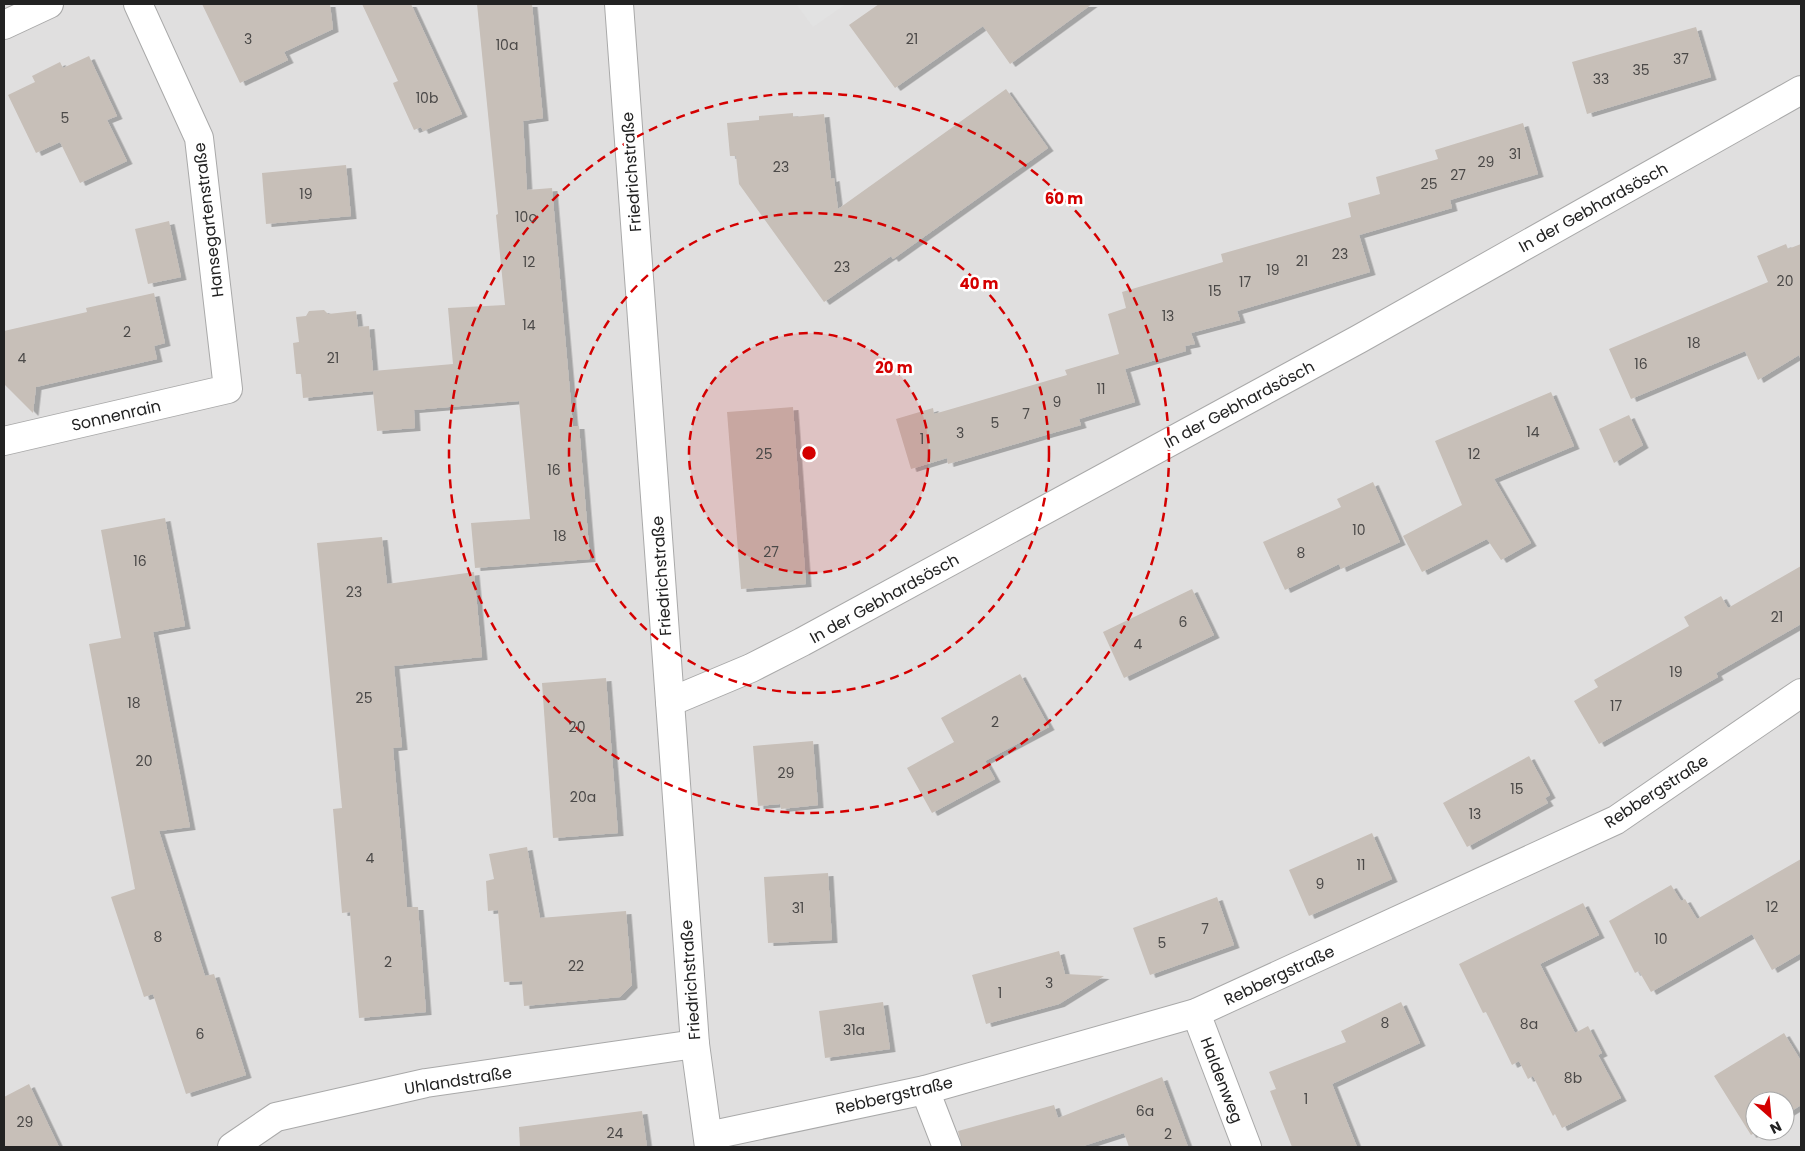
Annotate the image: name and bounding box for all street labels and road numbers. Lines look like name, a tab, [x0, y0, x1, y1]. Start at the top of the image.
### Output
street label: Friedrichstraße	[616, 111, 647, 233]
street label: Hansegartenstraße	[188, 141, 229, 299]
street label: In der Gebhardsösch	[1514, 157, 1672, 258]
street label: In der Gebhardsösch	[1160, 355, 1319, 454]
street label: Sonnenrain	[69, 394, 163, 437]
street label: Friedrichstraße	[646, 515, 677, 637]
street label: In der Gebhardsösch	[805, 548, 963, 649]
street label: Rebbergstraße	[1600, 749, 1713, 834]
street label: Friedrichstraße	[675, 919, 706, 1041]
street label: Rebbergstraße	[1220, 940, 1338, 1011]
street label: Haldenweg	[1195, 1034, 1249, 1127]
street label: Uhlandstraße	[403, 1061, 514, 1100]
street label: Rebbergstraße	[833, 1071, 955, 1120]

